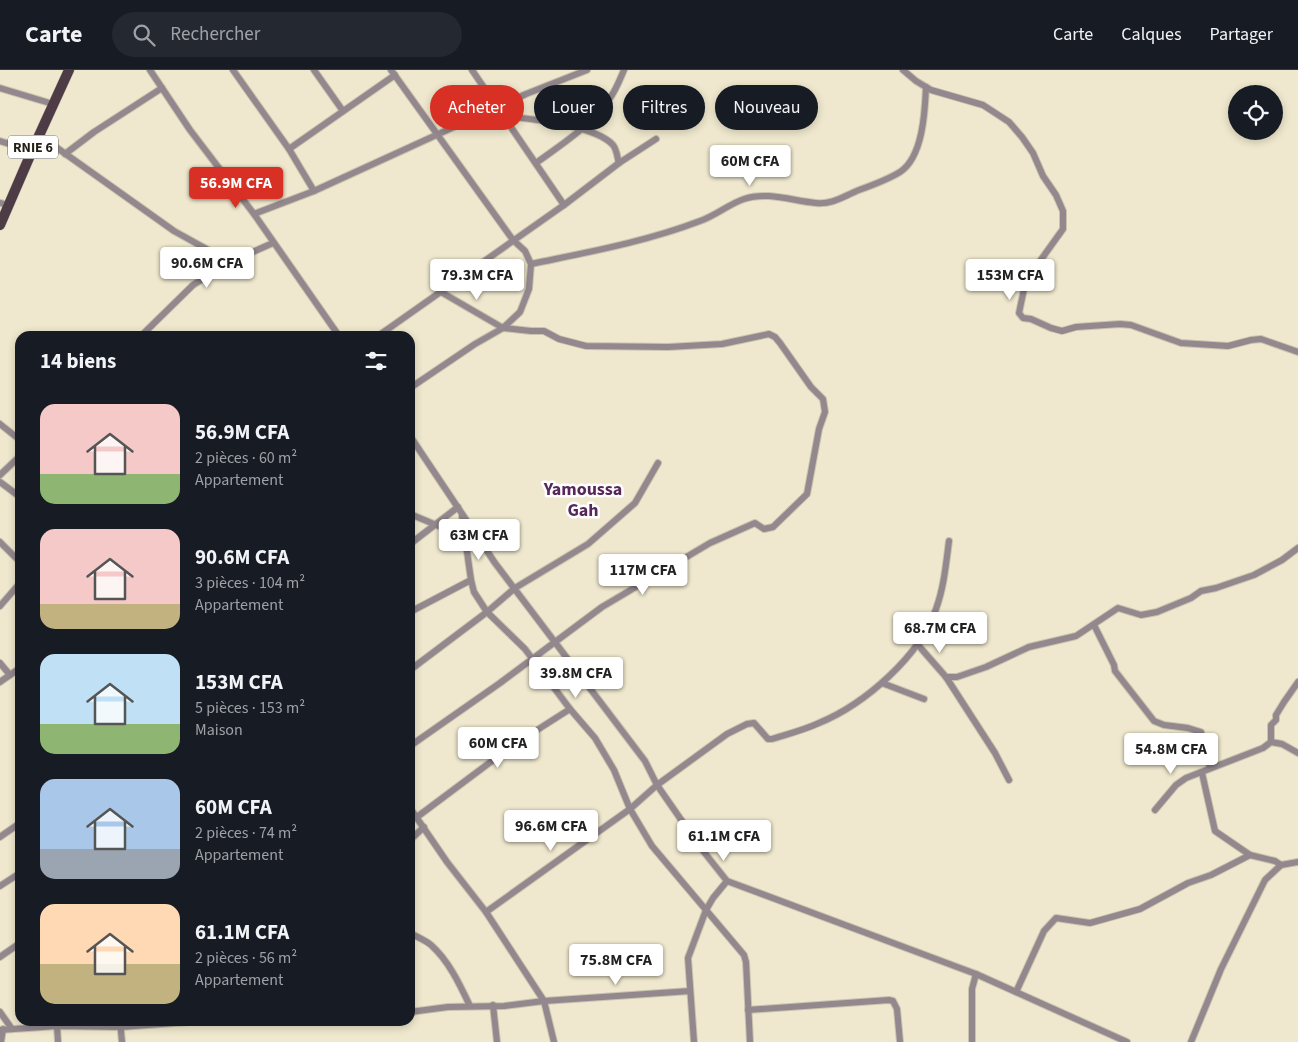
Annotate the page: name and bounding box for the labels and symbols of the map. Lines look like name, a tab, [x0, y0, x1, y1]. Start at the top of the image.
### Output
road number: RNIE 6	[8, 136, 58, 158]
pin: 60M CFA	[704, 144, 796, 187]
pin: 56.9M CFA	[179, 166, 293, 209]
pin: 90.6M CFA	[150, 246, 264, 289]
pin: 79.3M CFA	[420, 258, 534, 301]
pin: 153M CFA	[958, 258, 1062, 301]
district label: Yamoussa Gah	[543, 477, 622, 523]
pin: 63M CFA	[433, 518, 525, 561]
pin: 117M CFA	[591, 554, 695, 596]
pin: 68.7M CFA	[883, 612, 997, 654]
pin: 39.8M CFA	[519, 656, 633, 699]
pin: 60M CFA	[452, 726, 544, 769]
pin: 54.8M CFA	[1114, 732, 1228, 775]
pin: 96.6M CFA	[494, 810, 608, 852]
pin: 61.1M CFA	[667, 820, 781, 862]
pin: 75.8M CFA	[559, 944, 673, 986]

